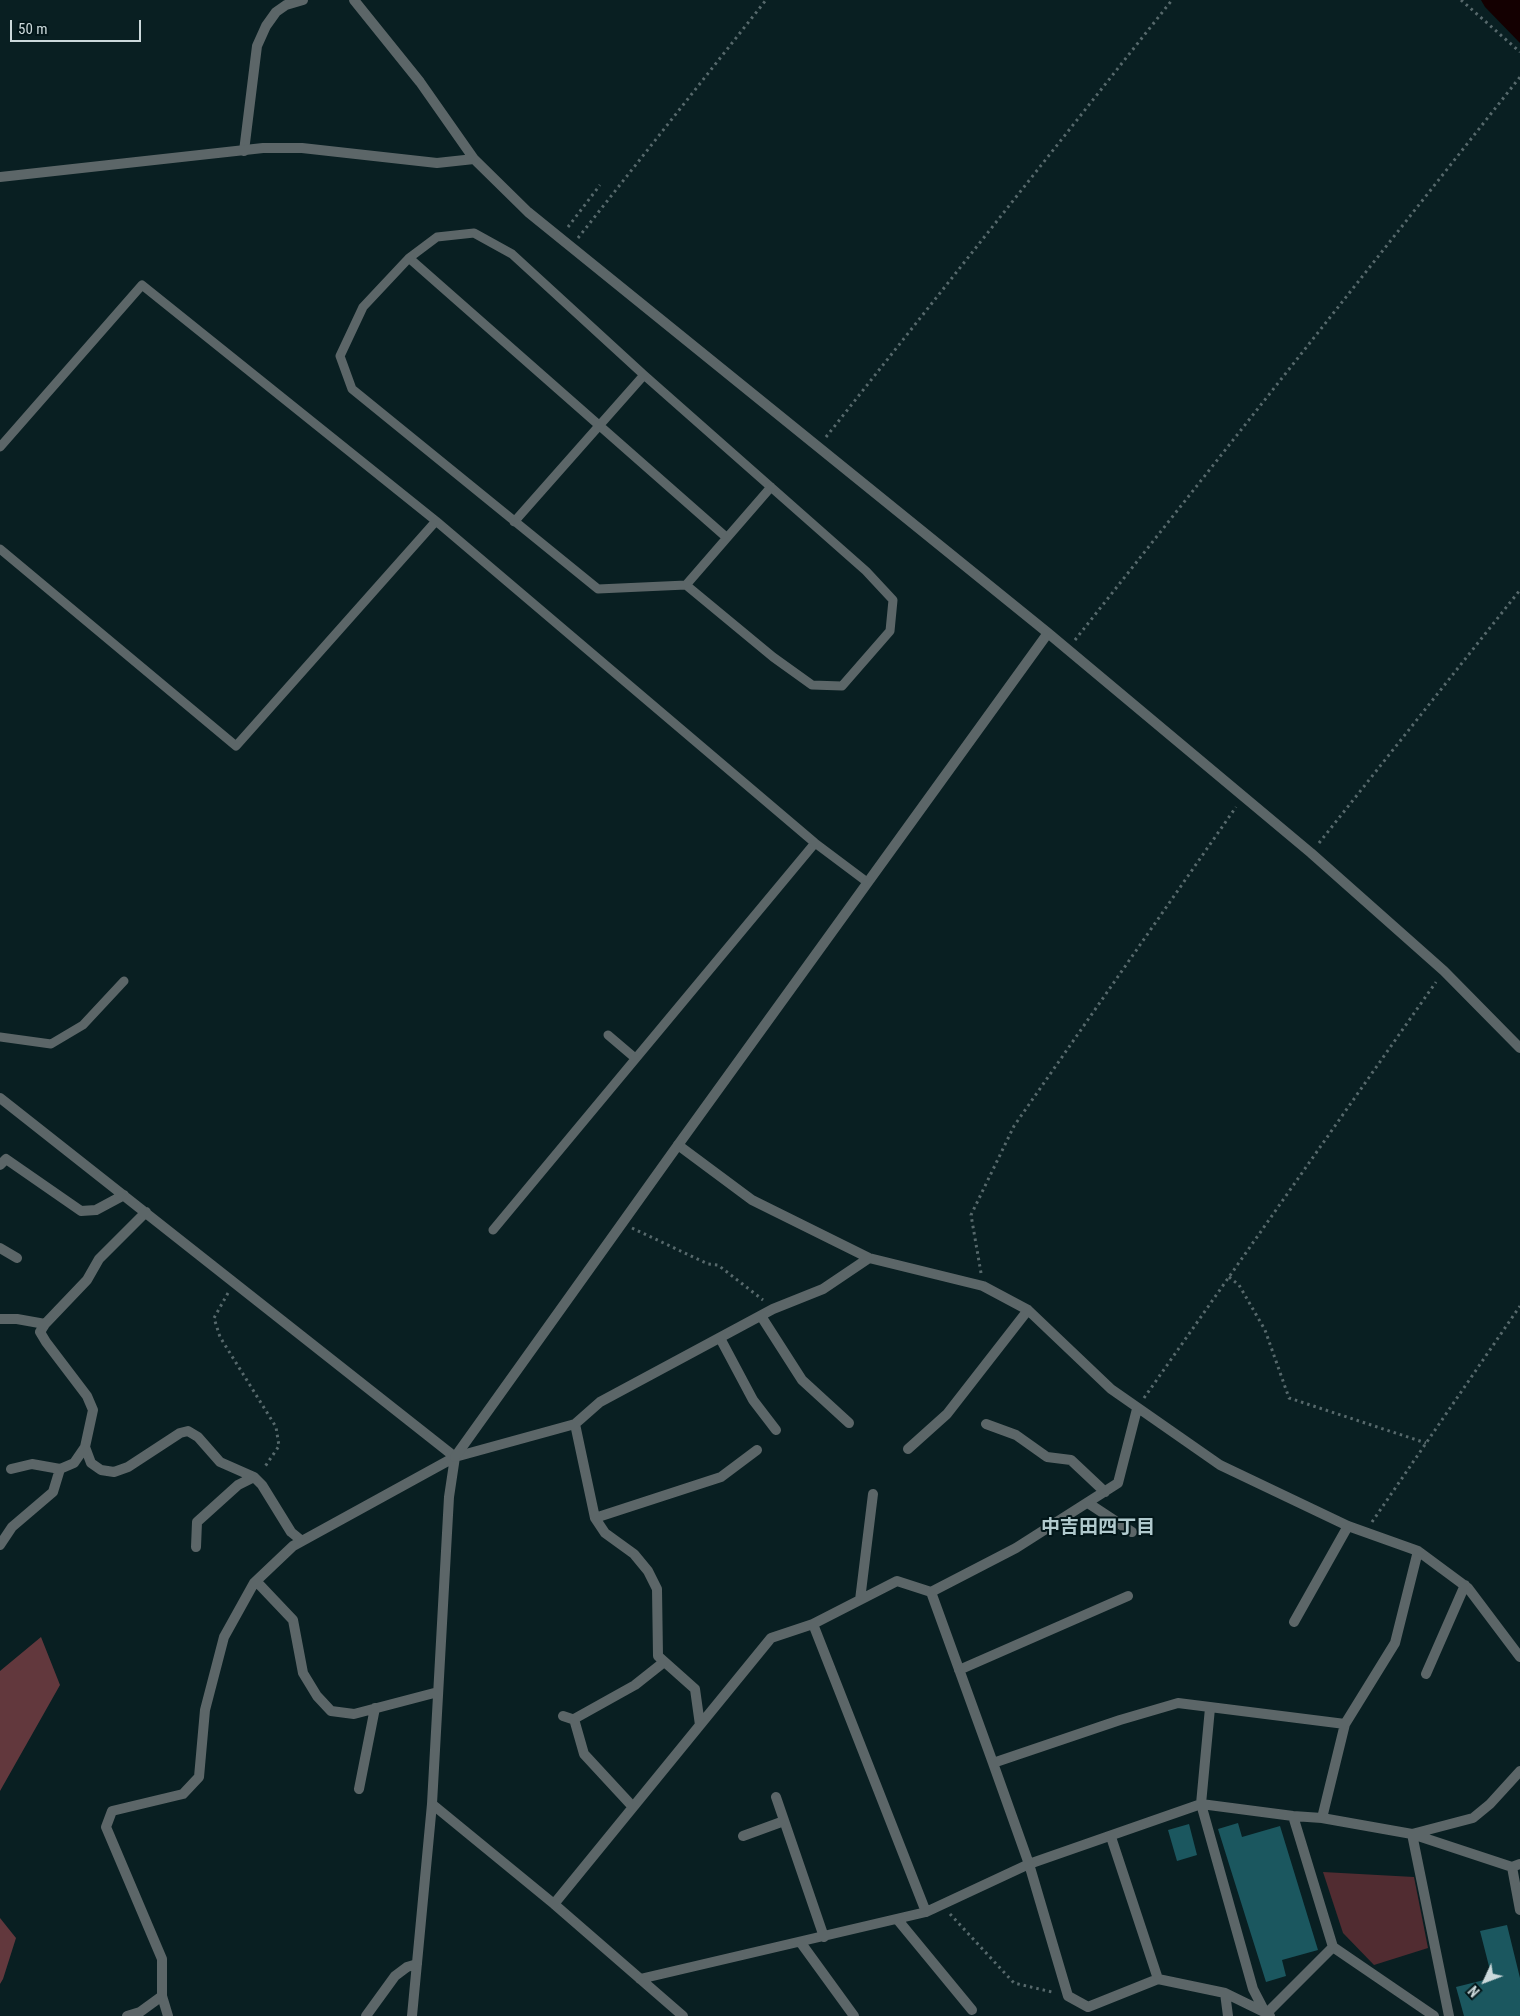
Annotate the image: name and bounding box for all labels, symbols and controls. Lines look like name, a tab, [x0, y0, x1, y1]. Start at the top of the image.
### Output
scale bar	[12, 10, 144, 42]
text: 50 m	[18, 20, 48, 38]
district label: 中吉田四丁目	[1041, 1517, 1155, 1539]
north arrow	[1460, 1956, 1510, 2006]
text: N	[1465, 1983, 1483, 2000]

